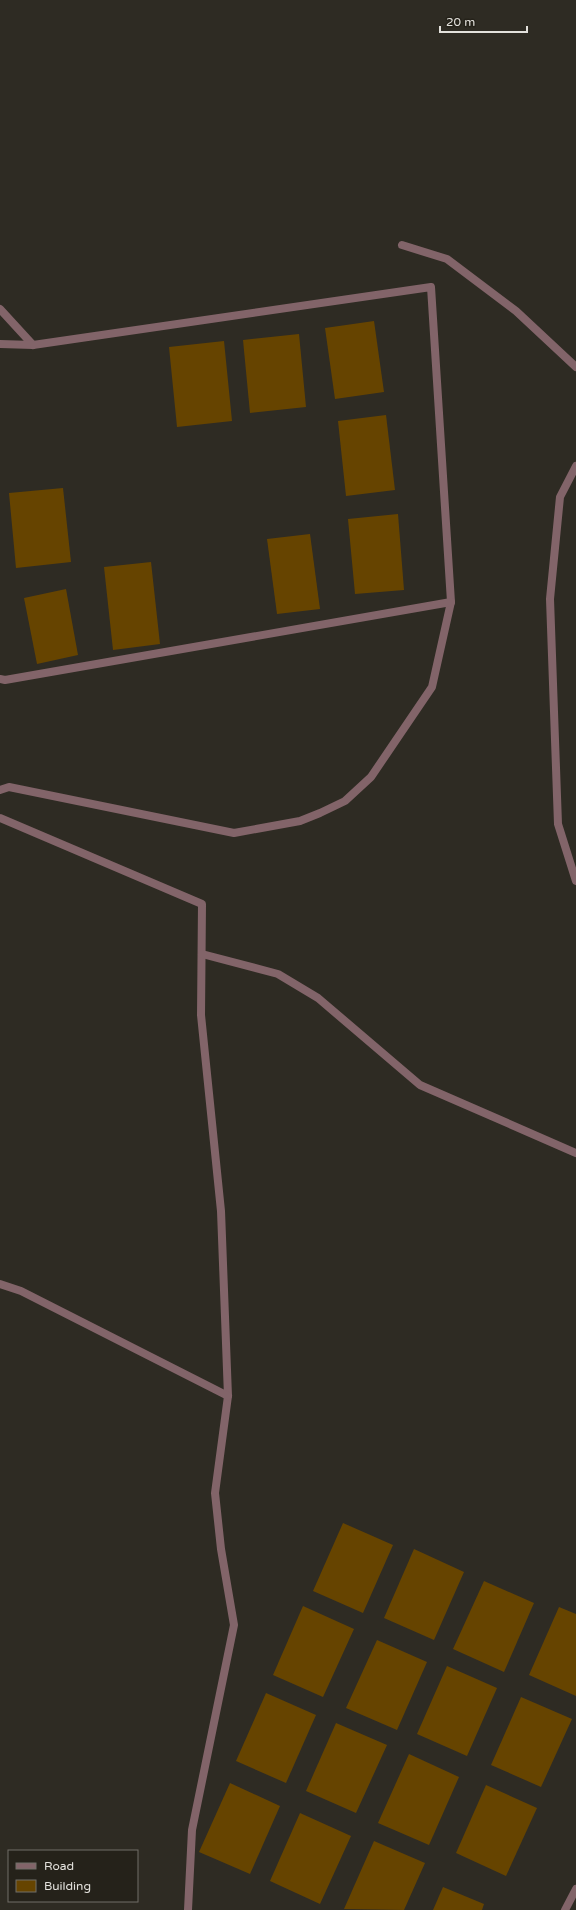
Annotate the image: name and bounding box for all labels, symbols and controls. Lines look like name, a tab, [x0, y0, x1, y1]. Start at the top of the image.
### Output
scale bar	[440, 8, 527, 34]
text: 20 m	[446, 15, 475, 29]
legend	[8, 1850, 138, 1902]
text: Road	[44, 1859, 74, 1873]
text: Building	[44, 1879, 91, 1893]

